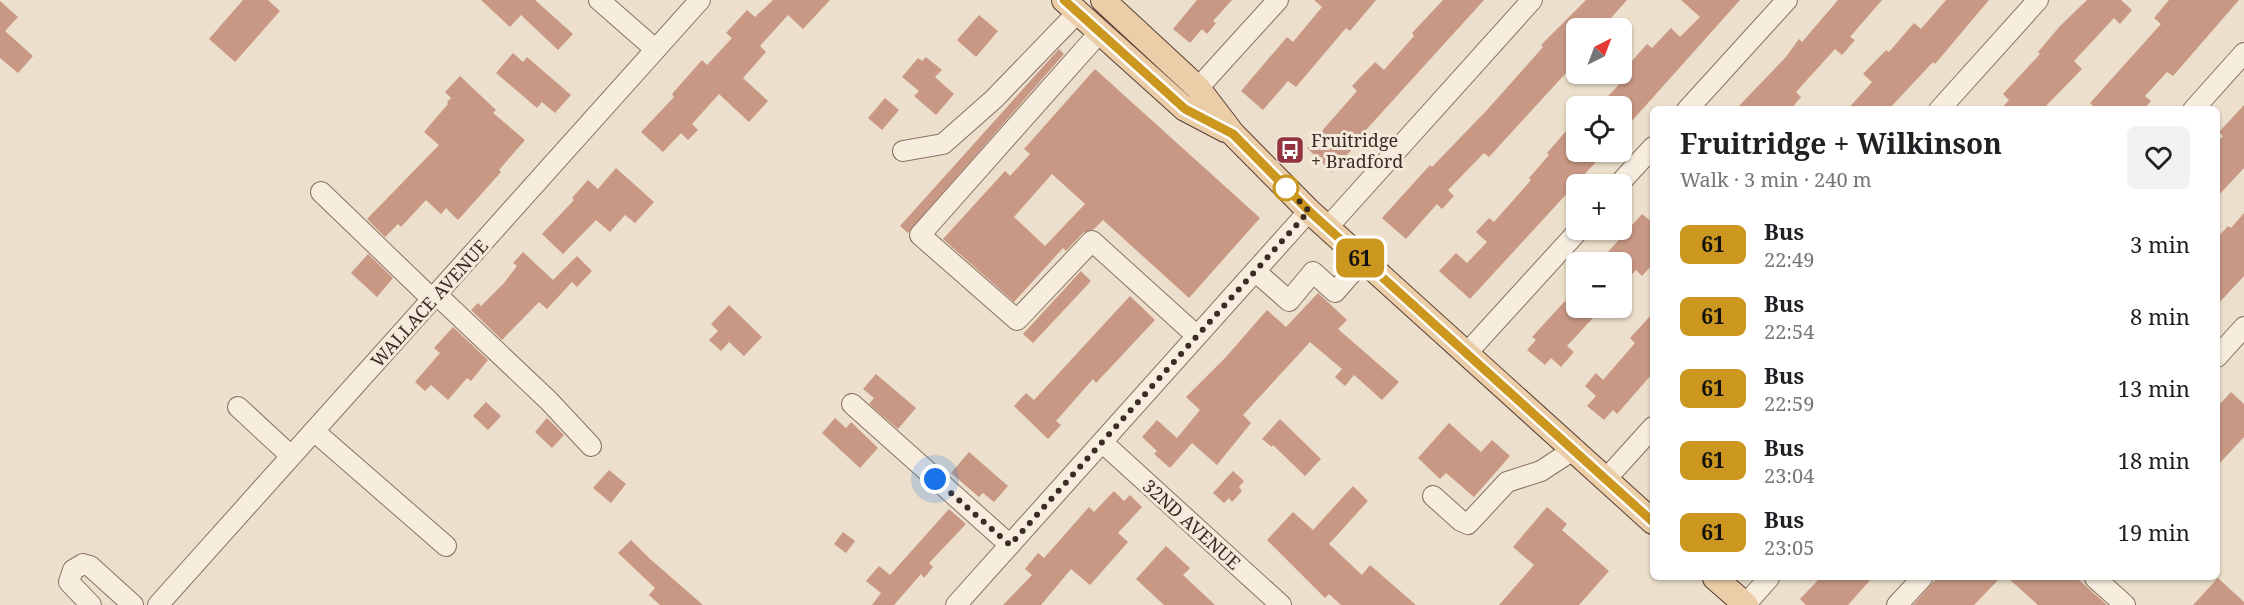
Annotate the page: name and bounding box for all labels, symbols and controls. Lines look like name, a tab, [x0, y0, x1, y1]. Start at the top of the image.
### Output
north arrow	[1566, 18, 1632, 84]
map controls	[1566, 18, 1632, 318]
button: locate	[1566, 96, 1632, 162]
text: Fruitridge + Wilkinson	[1680, 124, 2002, 162]
button: heart	[2127, 126, 2190, 189]
place label: Fruitridge + Bradford	[1311, 128, 1403, 173]
bus stop icon: Fruitridge + Bradford	[1274, 134, 1306, 166]
text: Walk · 3 min · 240 m	[1680, 166, 1872, 193]
button: +	[1566, 174, 1632, 240]
unlabelled marker	[1273, 175, 1299, 201]
text: Bus	[1764, 216, 1804, 246]
text: 3 min	[2130, 229, 2190, 259]
text: 61	[1701, 230, 1725, 258]
street label: WALLACE AVENUE	[365, 234, 493, 372]
line badge: 61	[1333, 238, 1387, 278]
text: 61	[1348, 244, 1372, 272]
text: 22:49	[1764, 246, 1814, 273]
button: −	[1566, 252, 1632, 318]
text: Bus	[1764, 288, 1804, 318]
text: 8 min	[2130, 301, 2190, 331]
text: 61	[1701, 302, 1725, 330]
text: 22:54	[1764, 318, 1814, 345]
text: Bus	[1764, 360, 1804, 390]
text: 13 min	[2118, 373, 2190, 403]
text: 61	[1701, 374, 1725, 402]
text: 22:59	[1764, 390, 1814, 417]
text: Bus	[1764, 432, 1804, 462]
text: 18 min	[2118, 445, 2190, 475]
text: 61	[1701, 446, 1725, 474]
text: 23:04	[1764, 462, 1814, 489]
your location	[920, 464, 950, 494]
street label: 32ND AVENUE	[1138, 474, 1246, 574]
text: Bus	[1764, 504, 1804, 534]
text: 19 min	[2118, 517, 2190, 547]
text: 61	[1701, 518, 1725, 546]
text: 23:05	[1764, 534, 1814, 561]

